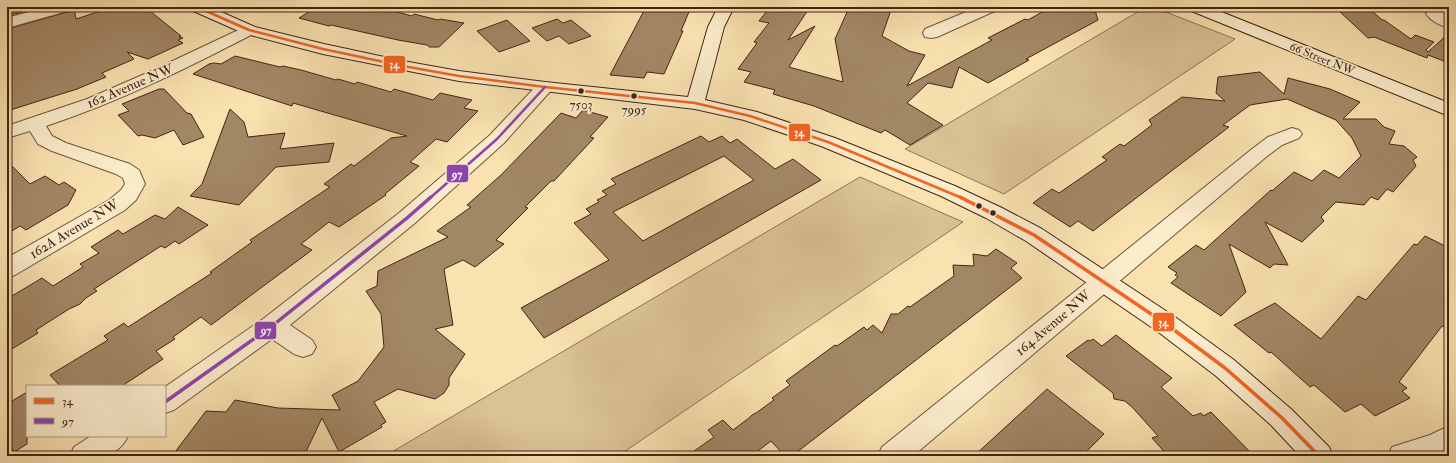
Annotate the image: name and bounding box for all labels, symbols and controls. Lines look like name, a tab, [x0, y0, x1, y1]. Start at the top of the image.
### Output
street label: 66 Street NW	[1287, 39, 1358, 79]
line badge: 34	[383, 55, 406, 74]
text: 34	[389, 58, 400, 72]
street label: 162 Avenue NW	[84, 60, 176, 112]
marker: 7503	[576, 86, 586, 96]
marker: 7995	[629, 91, 639, 101]
place label: 7503	[569, 97, 593, 113]
place label: 7995	[622, 102, 647, 118]
line badge: 34	[788, 123, 811, 142]
text: 34	[794, 126, 805, 140]
line badge: 97	[446, 164, 469, 183]
text: 97	[451, 168, 463, 181]
street label: 162A Avenue NW	[26, 195, 122, 262]
unlabelled marker	[974, 201, 984, 211]
unlabelled marker	[988, 208, 998, 218]
street label: 164 Avenue NW	[1012, 286, 1095, 359]
line badge: 34	[1152, 312, 1175, 332]
text: 34	[1158, 316, 1169, 330]
line badge: 97	[254, 321, 277, 340]
text: 97	[260, 324, 272, 337]
legend	[26, 385, 166, 437]
text: 34	[62, 394, 74, 409]
text: 97	[61, 414, 74, 429]

